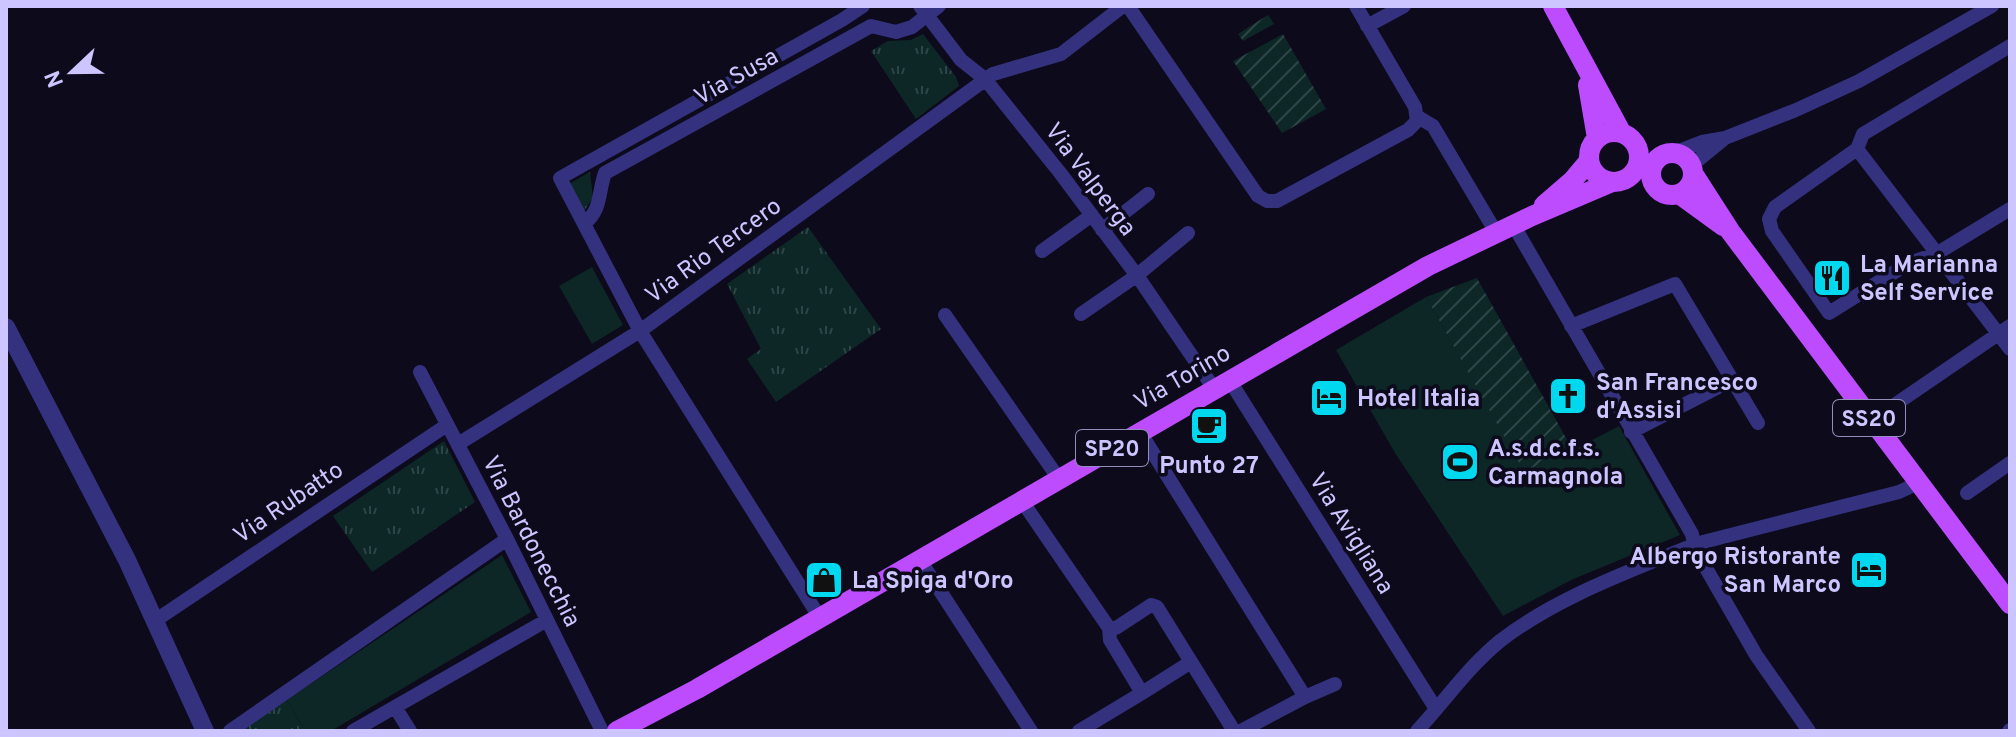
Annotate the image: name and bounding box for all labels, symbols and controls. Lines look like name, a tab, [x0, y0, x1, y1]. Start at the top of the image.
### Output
north arrow	[32, 32, 112, 112]
street label: Via Susa	[690, 42, 784, 113]
text: N	[40, 66, 71, 91]
street label: Via Valperga	[1037, 118, 1142, 243]
street label: Via Rio Tercero	[640, 192, 788, 311]
place label: La Marianna Self Service	[1860, 251, 1998, 309]
restaurant icon: La Marianna Self Service	[1811, 257, 1853, 299]
street label: Via Torino	[1129, 339, 1237, 418]
place label: San Francesco d'Assisi	[1596, 369, 1758, 427]
church icon: San Francesco d'Assisi	[1547, 375, 1589, 417]
hotel icon: Hotel Italia	[1308, 377, 1350, 419]
place label: Hotel Italia	[1357, 385, 1480, 415]
road number: SS20	[1833, 400, 1905, 436]
cafe icon: Punto 27	[1188, 405, 1230, 447]
road number: SP20	[1076, 430, 1148, 466]
place label: A.s.d.c.f.s. Carmagnola	[1488, 435, 1623, 493]
sports icon: A.s.d.c.f.s. Carmagnola	[1439, 441, 1481, 483]
street label: Via Bardonecchia	[474, 451, 586, 632]
place label: Punto 27	[1159, 452, 1259, 482]
street label: Via Rubatto	[228, 456, 350, 551]
street label: Via Avigliana	[1301, 468, 1399, 600]
place label: Albergo Ristorante San Marco	[1630, 543, 1841, 601]
hotel icon: Albergo Ristorante San Marco	[1848, 549, 1890, 591]
shop icon: La Spiga d'Oro	[803, 559, 845, 601]
place label: La Spiga d'Oro	[852, 567, 1014, 597]

